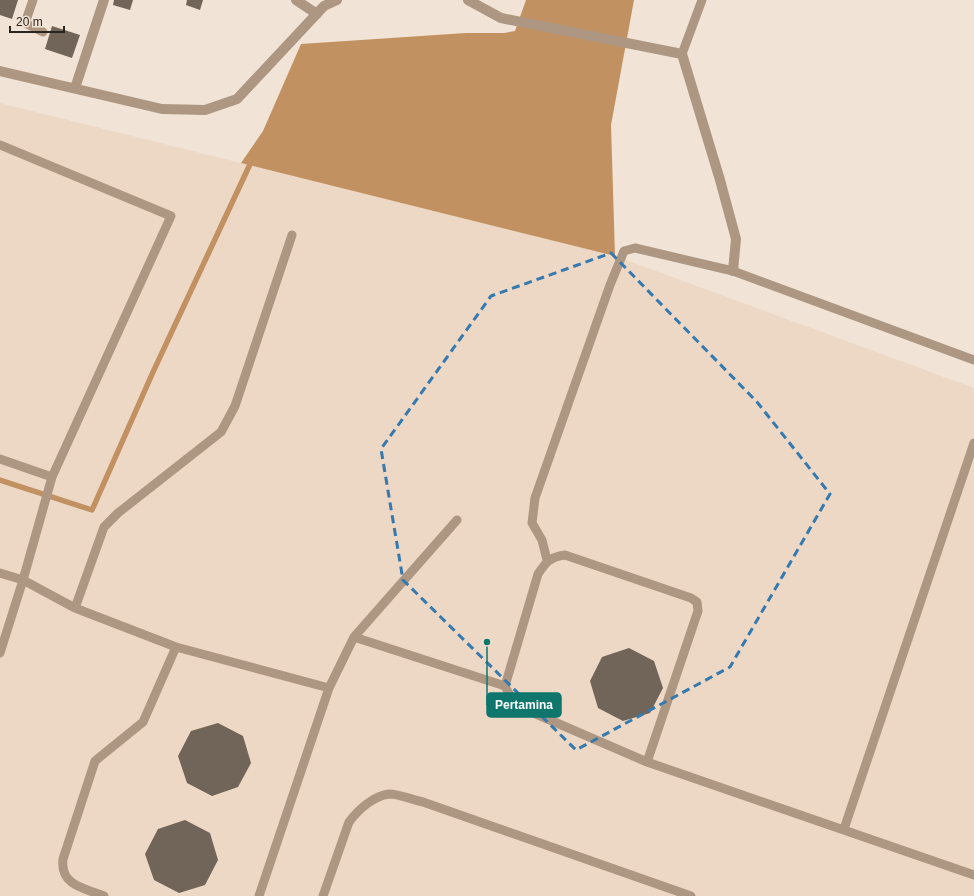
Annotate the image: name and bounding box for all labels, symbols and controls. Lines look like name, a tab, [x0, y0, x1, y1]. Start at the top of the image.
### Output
scale bar	[10, 8, 64, 34]
text: 20 m	[16, 15, 43, 29]
callout: Pertamina	[487, 693, 561, 717]
text: Pertamina	[495, 698, 553, 712]

